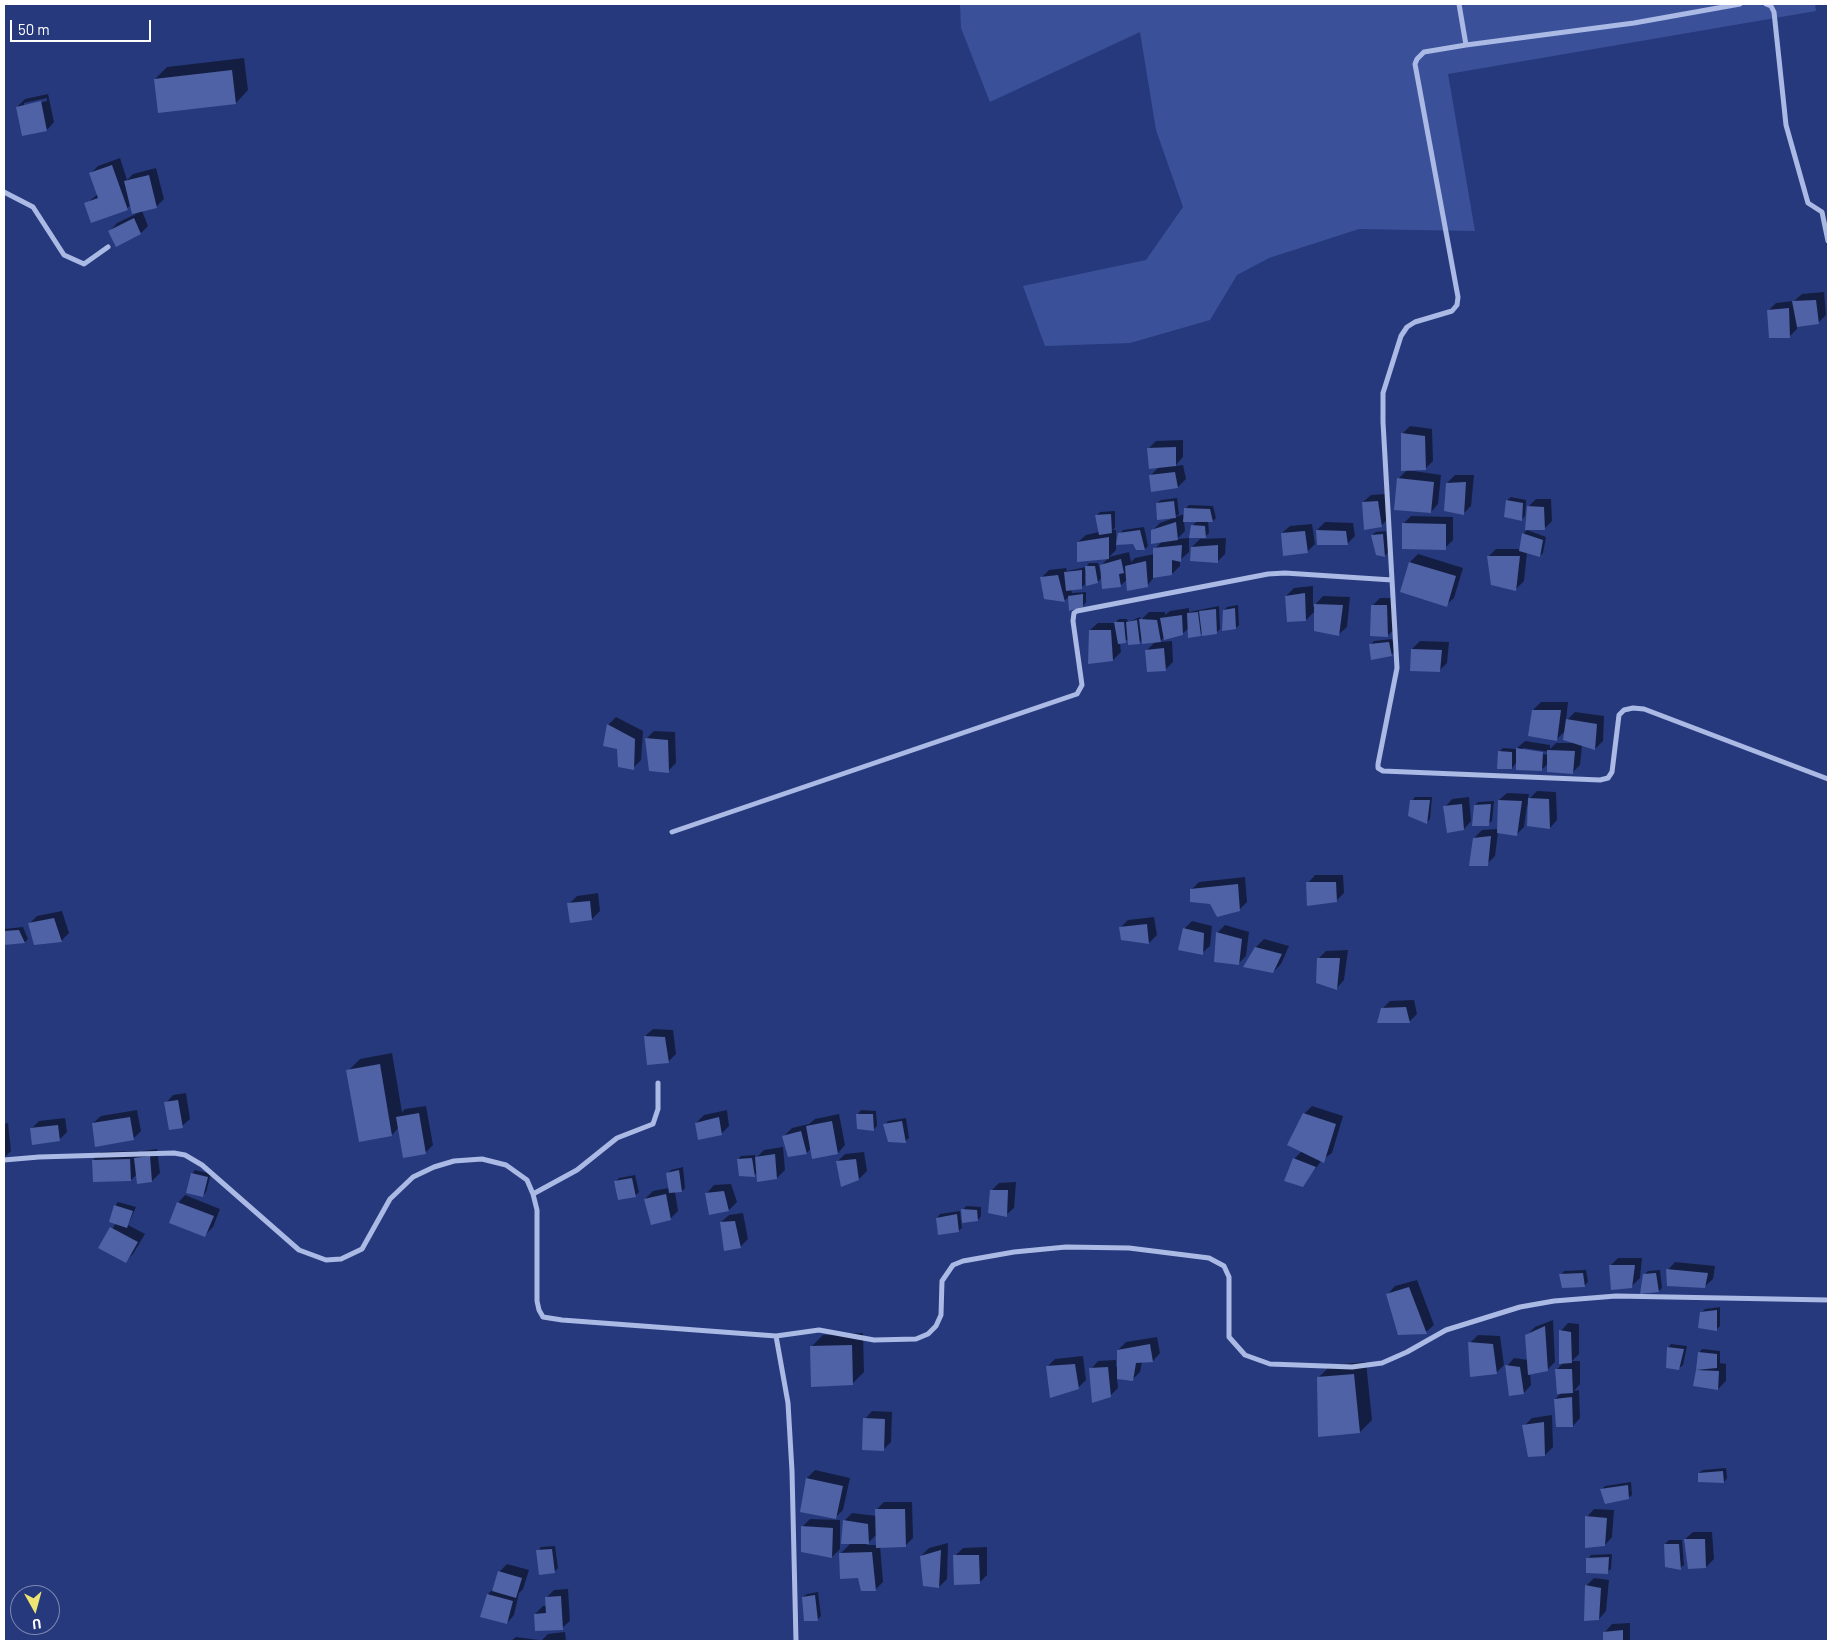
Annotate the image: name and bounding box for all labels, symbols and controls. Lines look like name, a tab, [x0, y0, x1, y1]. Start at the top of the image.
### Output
scale bar	[12, 10, 154, 42]
text: 50 m	[18, 20, 50, 38]
north arrow	[10, 1585, 60, 1635]
text: U	[31, 1615, 42, 1633]

